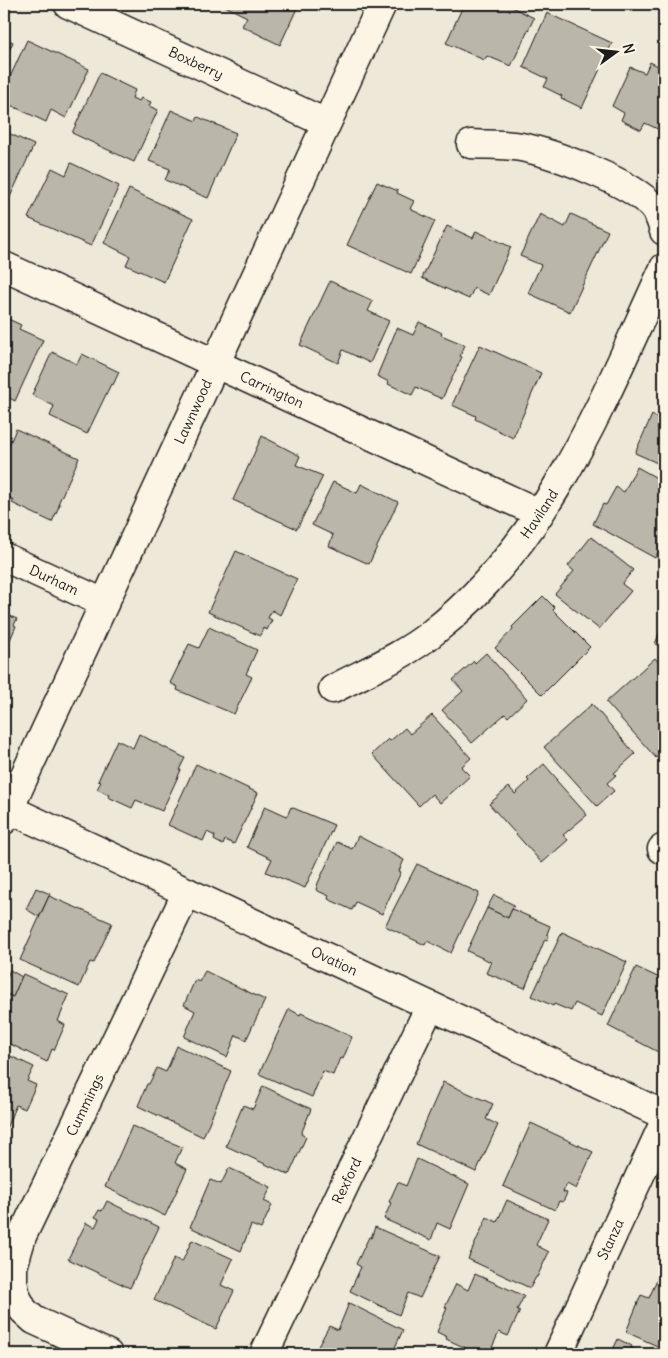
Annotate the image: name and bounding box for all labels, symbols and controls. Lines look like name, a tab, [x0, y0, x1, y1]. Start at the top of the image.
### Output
north arrow	[590, 28, 640, 78]
text: N	[619, 42, 639, 56]
street label: Boxberry	[166, 43, 226, 83]
street label: Carrington	[237, 367, 307, 412]
street label: Lawnwood	[170, 376, 216, 447]
street label: Haviland	[516, 486, 562, 542]
street label: Durham	[26, 561, 81, 599]
street label: Ovation	[308, 942, 360, 980]
street label: Cummings	[62, 1071, 108, 1139]
street label: Rexford	[328, 1155, 365, 1207]
street label: Stanza	[593, 1216, 628, 1263]

